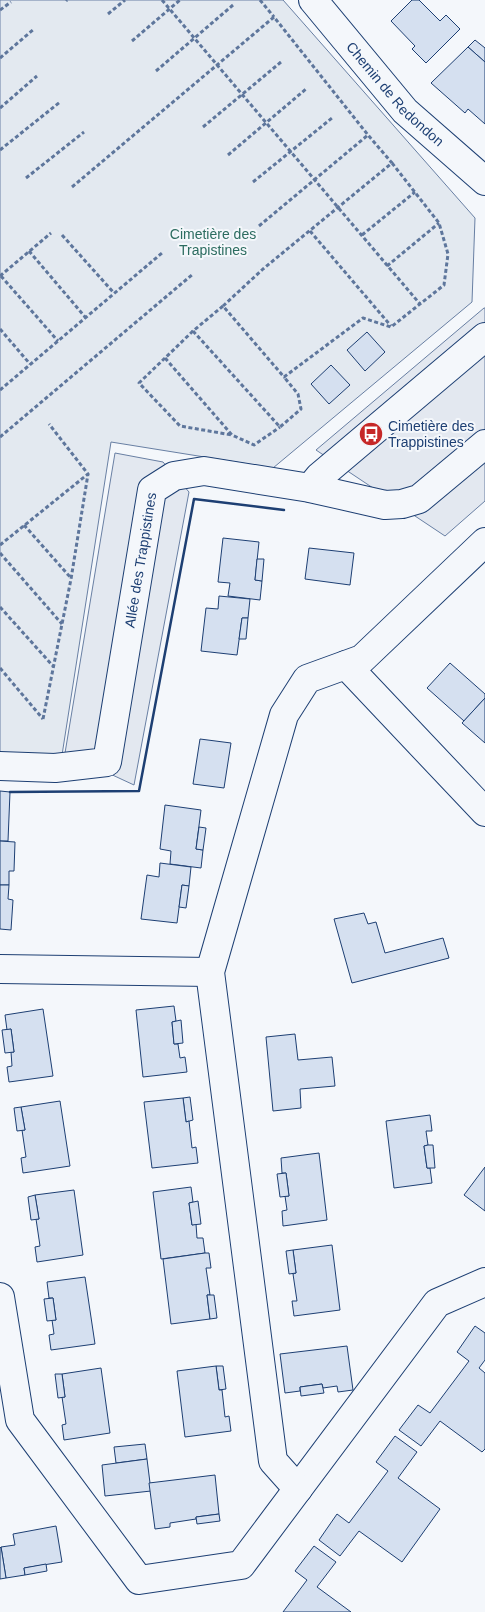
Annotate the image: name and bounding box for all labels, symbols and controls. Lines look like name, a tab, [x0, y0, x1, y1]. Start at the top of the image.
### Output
street label: Chemin de Redondon	[343, 39, 447, 149]
park label: Cimetière des Trapistines	[170, 226, 256, 258]
place label: Cimetière des Trappistines	[388, 418, 474, 450]
bus stop icon: Cimetière des Trappistines	[358, 421, 384, 447]
street label: Allée des Trappistines	[121, 491, 159, 629]

